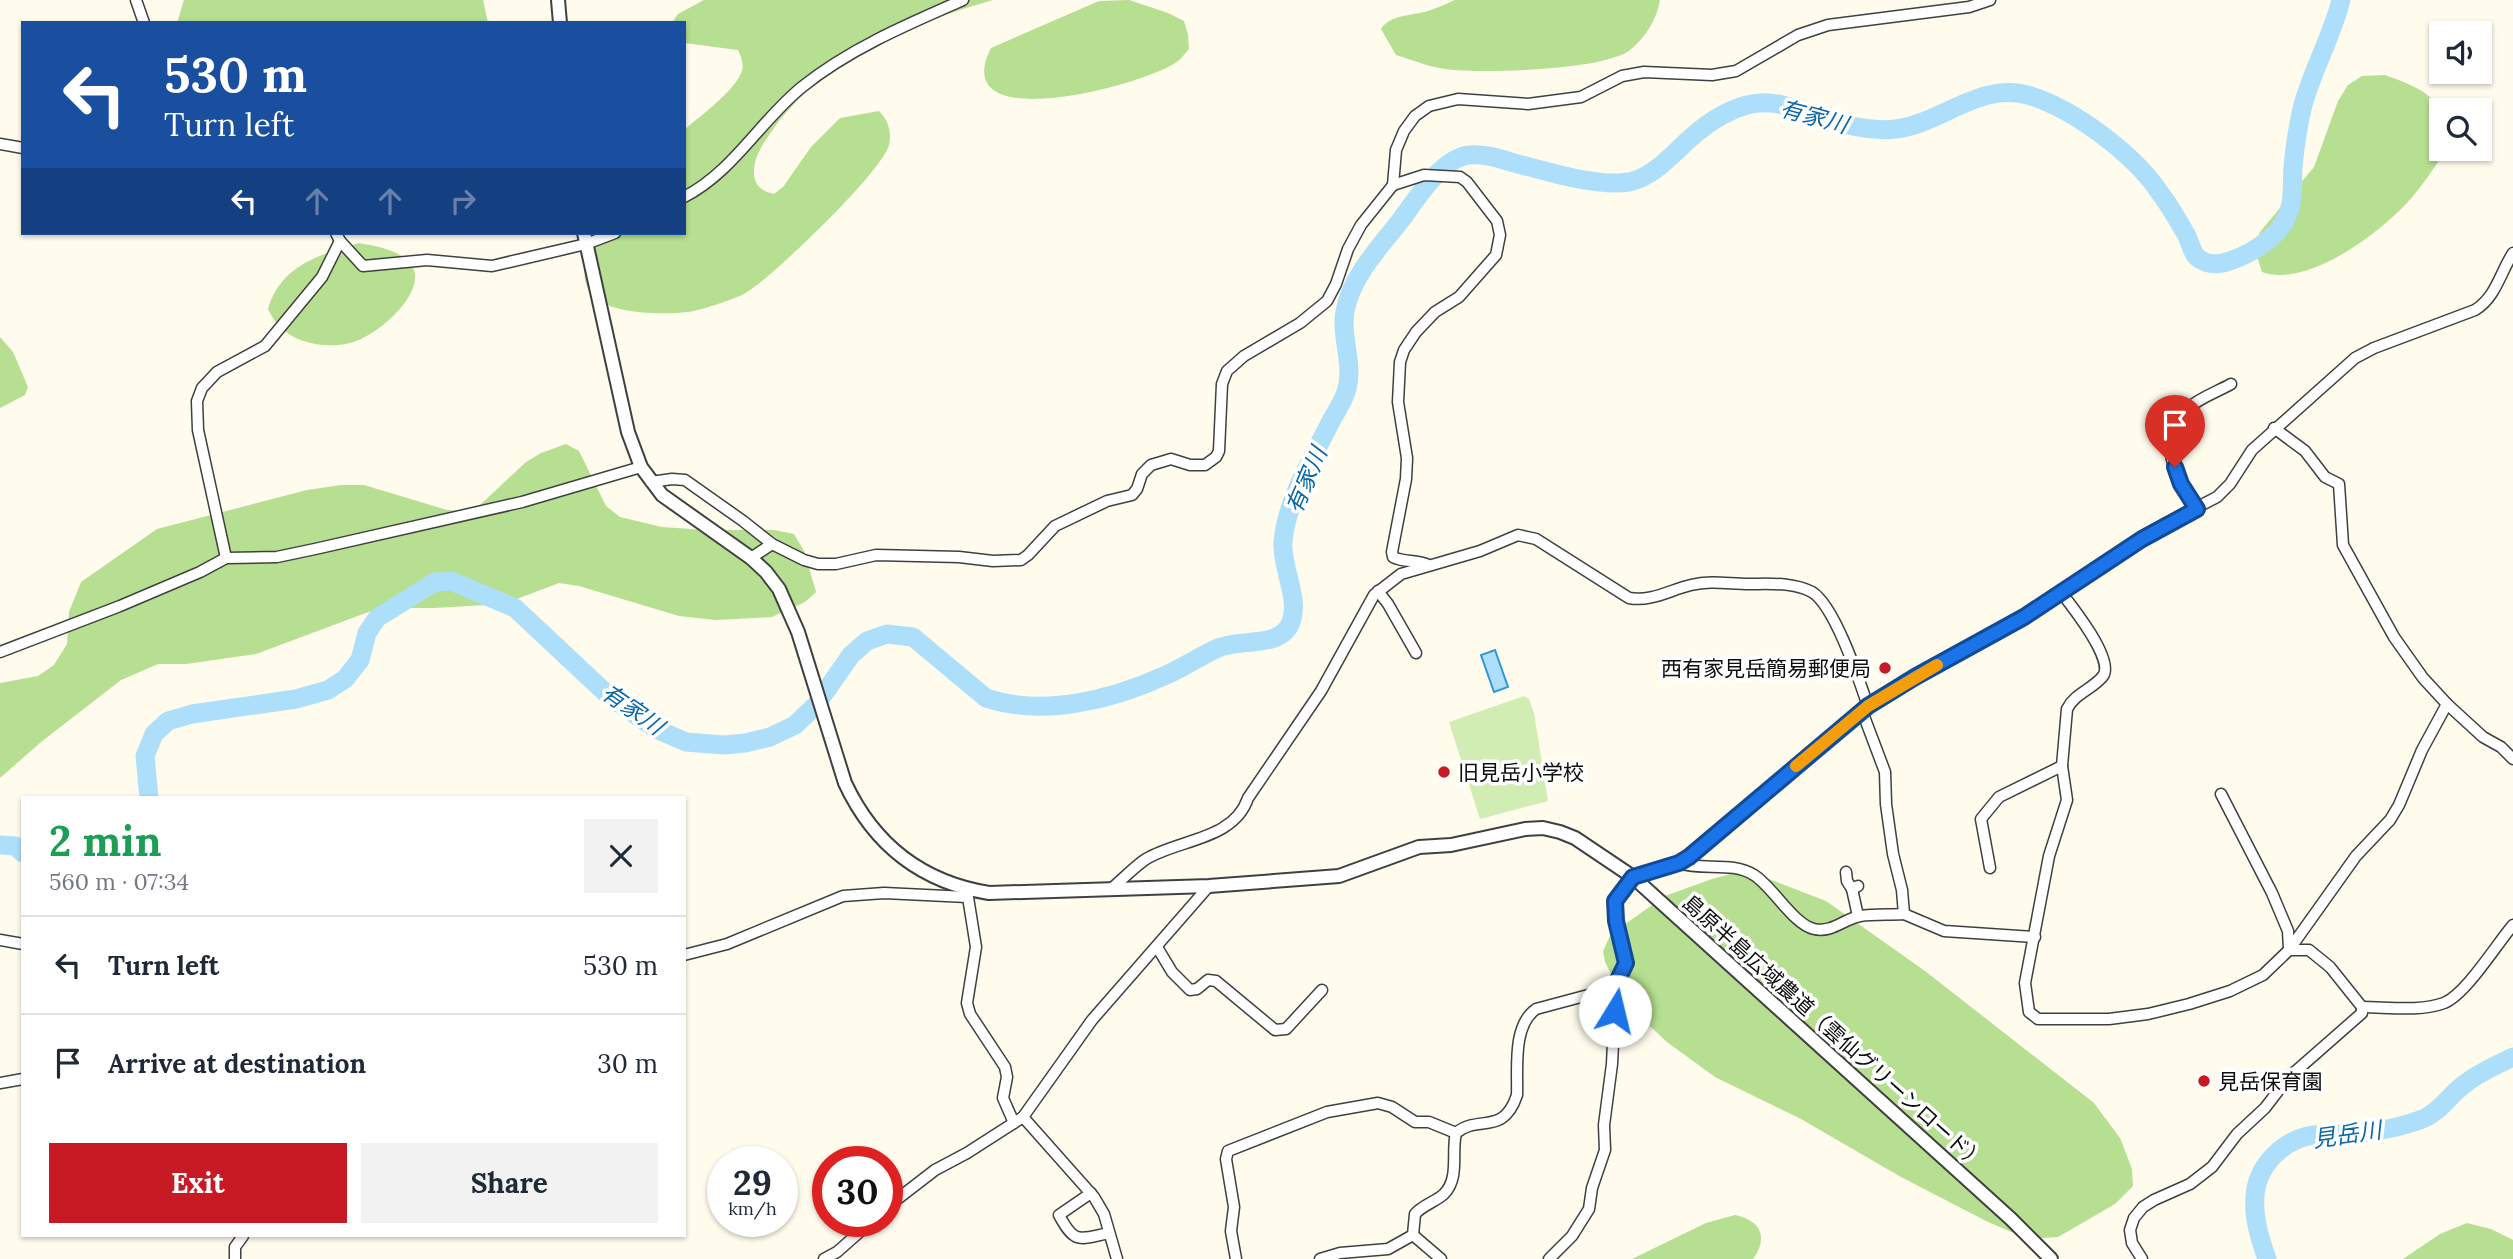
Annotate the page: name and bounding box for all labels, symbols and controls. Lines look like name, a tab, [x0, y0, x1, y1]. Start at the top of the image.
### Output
map controls	[2429, 21, 2492, 161]
button: sound	[2429, 21, 2492, 84]
text: 530 m	[164, 43, 307, 105]
icon: left	[49, 49, 140, 140]
water label: 有家川	[1777, 93, 1854, 140]
button: search	[2429, 98, 2492, 161]
text: Turn left	[164, 104, 294, 145]
icon: left	[225, 182, 263, 220]
icon: ahead	[298, 182, 336, 220]
icon: ahead	[371, 182, 409, 220]
icon: right	[444, 182, 482, 220]
pin	[2145, 395, 2205, 467]
icon: arrive	[2156, 406, 2194, 444]
water label: 有家川	[1279, 440, 1334, 517]
place label: 西有家見岳簡易郵便局	[1661, 655, 1871, 682]
marker: 西有家見岳簡易郵便局	[1877, 660, 1893, 676]
water label: 有家川	[596, 677, 672, 742]
place label: 旧見岳小学校	[1458, 759, 1584, 786]
marker: 旧見岳小学校	[1436, 764, 1452, 780]
text: 2 min	[49, 814, 162, 868]
button: close	[584, 819, 658, 893]
text: 560 m · 07:34	[49, 867, 189, 896]
street label: 島原半島広域農道（雲仙グリーンロード）	[1677, 889, 1991, 1175]
icon: left	[49, 946, 87, 984]
text: Turn left	[108, 949, 219, 982]
text: 530 m	[583, 949, 658, 982]
position arrow	[1578, 974, 1652, 1048]
icon: arrive	[49, 1044, 87, 1082]
text: Arrive at destination	[108, 1047, 366, 1080]
text: 30 m	[597, 1047, 658, 1080]
place label: 見岳保育園	[2218, 1068, 2323, 1095]
marker: 見岳保育園	[2196, 1073, 2212, 1089]
water label: 見岳川	[2311, 1114, 2386, 1153]
button: Exit	[49, 1143, 347, 1223]
button: Share	[361, 1143, 658, 1223]
speed limit sign: 30	[812, 1146, 903, 1237]
text: 29	[733, 1160, 772, 1205]
text: km/h	[728, 1197, 777, 1220]

